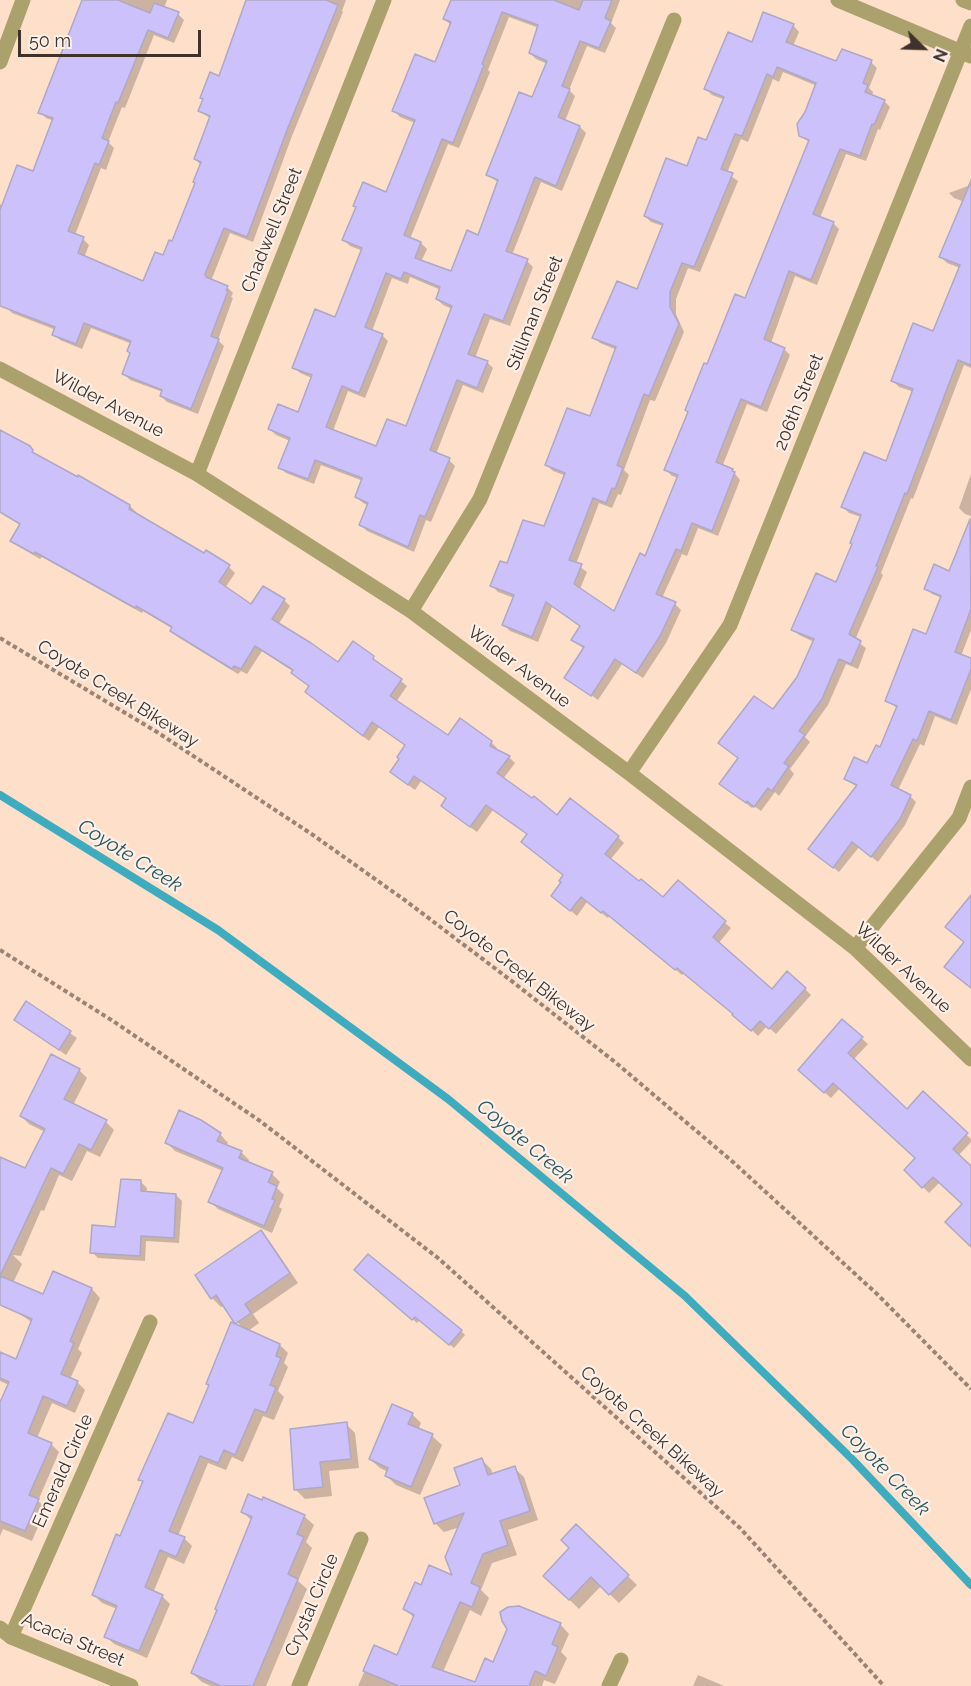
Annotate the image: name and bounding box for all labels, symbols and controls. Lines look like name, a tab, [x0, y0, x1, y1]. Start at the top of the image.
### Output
scale bar	[21, 18, 204, 56]
north arrow	[893, 18, 953, 78]
text: 50 m	[29, 30, 71, 51]
text: N	[929, 46, 951, 65]
street label: Chadwell Street	[237, 164, 307, 296]
street label: Stillman Street	[502, 252, 568, 374]
street label: 206th Street	[770, 351, 828, 453]
street label: Wilder Avenue	[48, 365, 168, 443]
street label: Wilder Avenue	[463, 621, 575, 713]
street label: Coyote Creek Bikeway	[33, 635, 203, 753]
water label: Coyote Creek	[73, 814, 187, 898]
street label: Coyote Creek Bikeway	[439, 905, 599, 1037]
street label: Wilder Avenue	[850, 918, 956, 1018]
water label: Coyote Creek	[472, 1095, 578, 1189]
street label: Coyote Creek Bikeway	[576, 1362, 728, 1502]
street label: Emerald Circle	[28, 1411, 98, 1531]
water label: Coyote Creek	[835, 1419, 935, 1521]
street label: Crystal Circle	[281, 1550, 343, 1660]
street label: Acacia Street	[18, 1609, 128, 1671]

